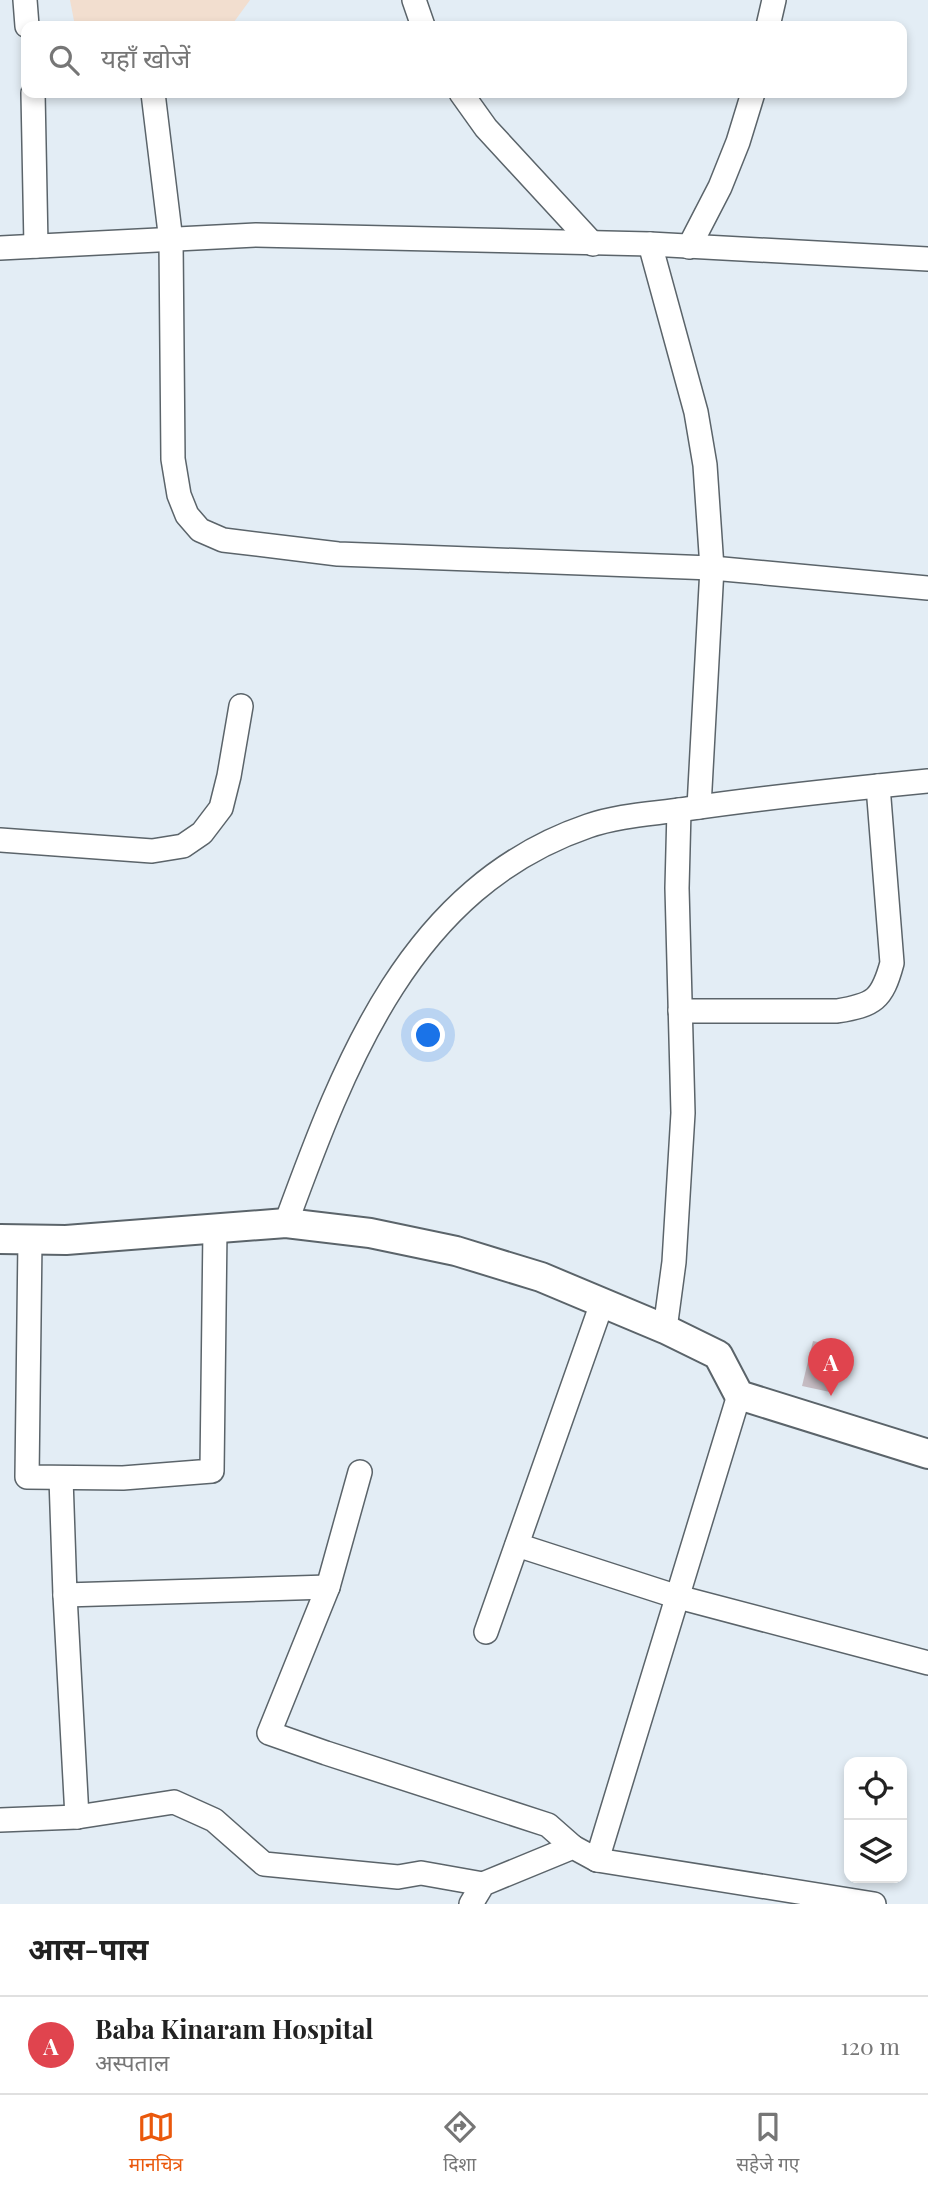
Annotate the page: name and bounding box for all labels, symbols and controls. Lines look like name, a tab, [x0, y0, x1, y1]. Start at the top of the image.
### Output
search box	[21, 21, 907, 98]
text: यहाँ खोजें	[101, 40, 190, 75]
icon: search	[45, 41, 83, 79]
your location	[411, 1018, 445, 1052]
pin: A	[808, 1338, 854, 1396]
map controls	[844, 1757, 907, 1883]
button: locate	[844, 1757, 907, 1820]
button: layers	[844, 1820, 907, 1883]
text: आस-पास	[28, 1928, 148, 1968]
text: Baba Kinaram Hospital	[95, 2011, 373, 2046]
text: A	[43, 2030, 59, 2061]
text: 120 m	[841, 2030, 900, 2061]
text: अस्पताल	[95, 2046, 169, 2077]
tab: मानचित्र	[129, 2108, 183, 2179]
tab: दिशा	[441, 2108, 479, 2179]
tab: सहेजे गए	[736, 2108, 799, 2179]

